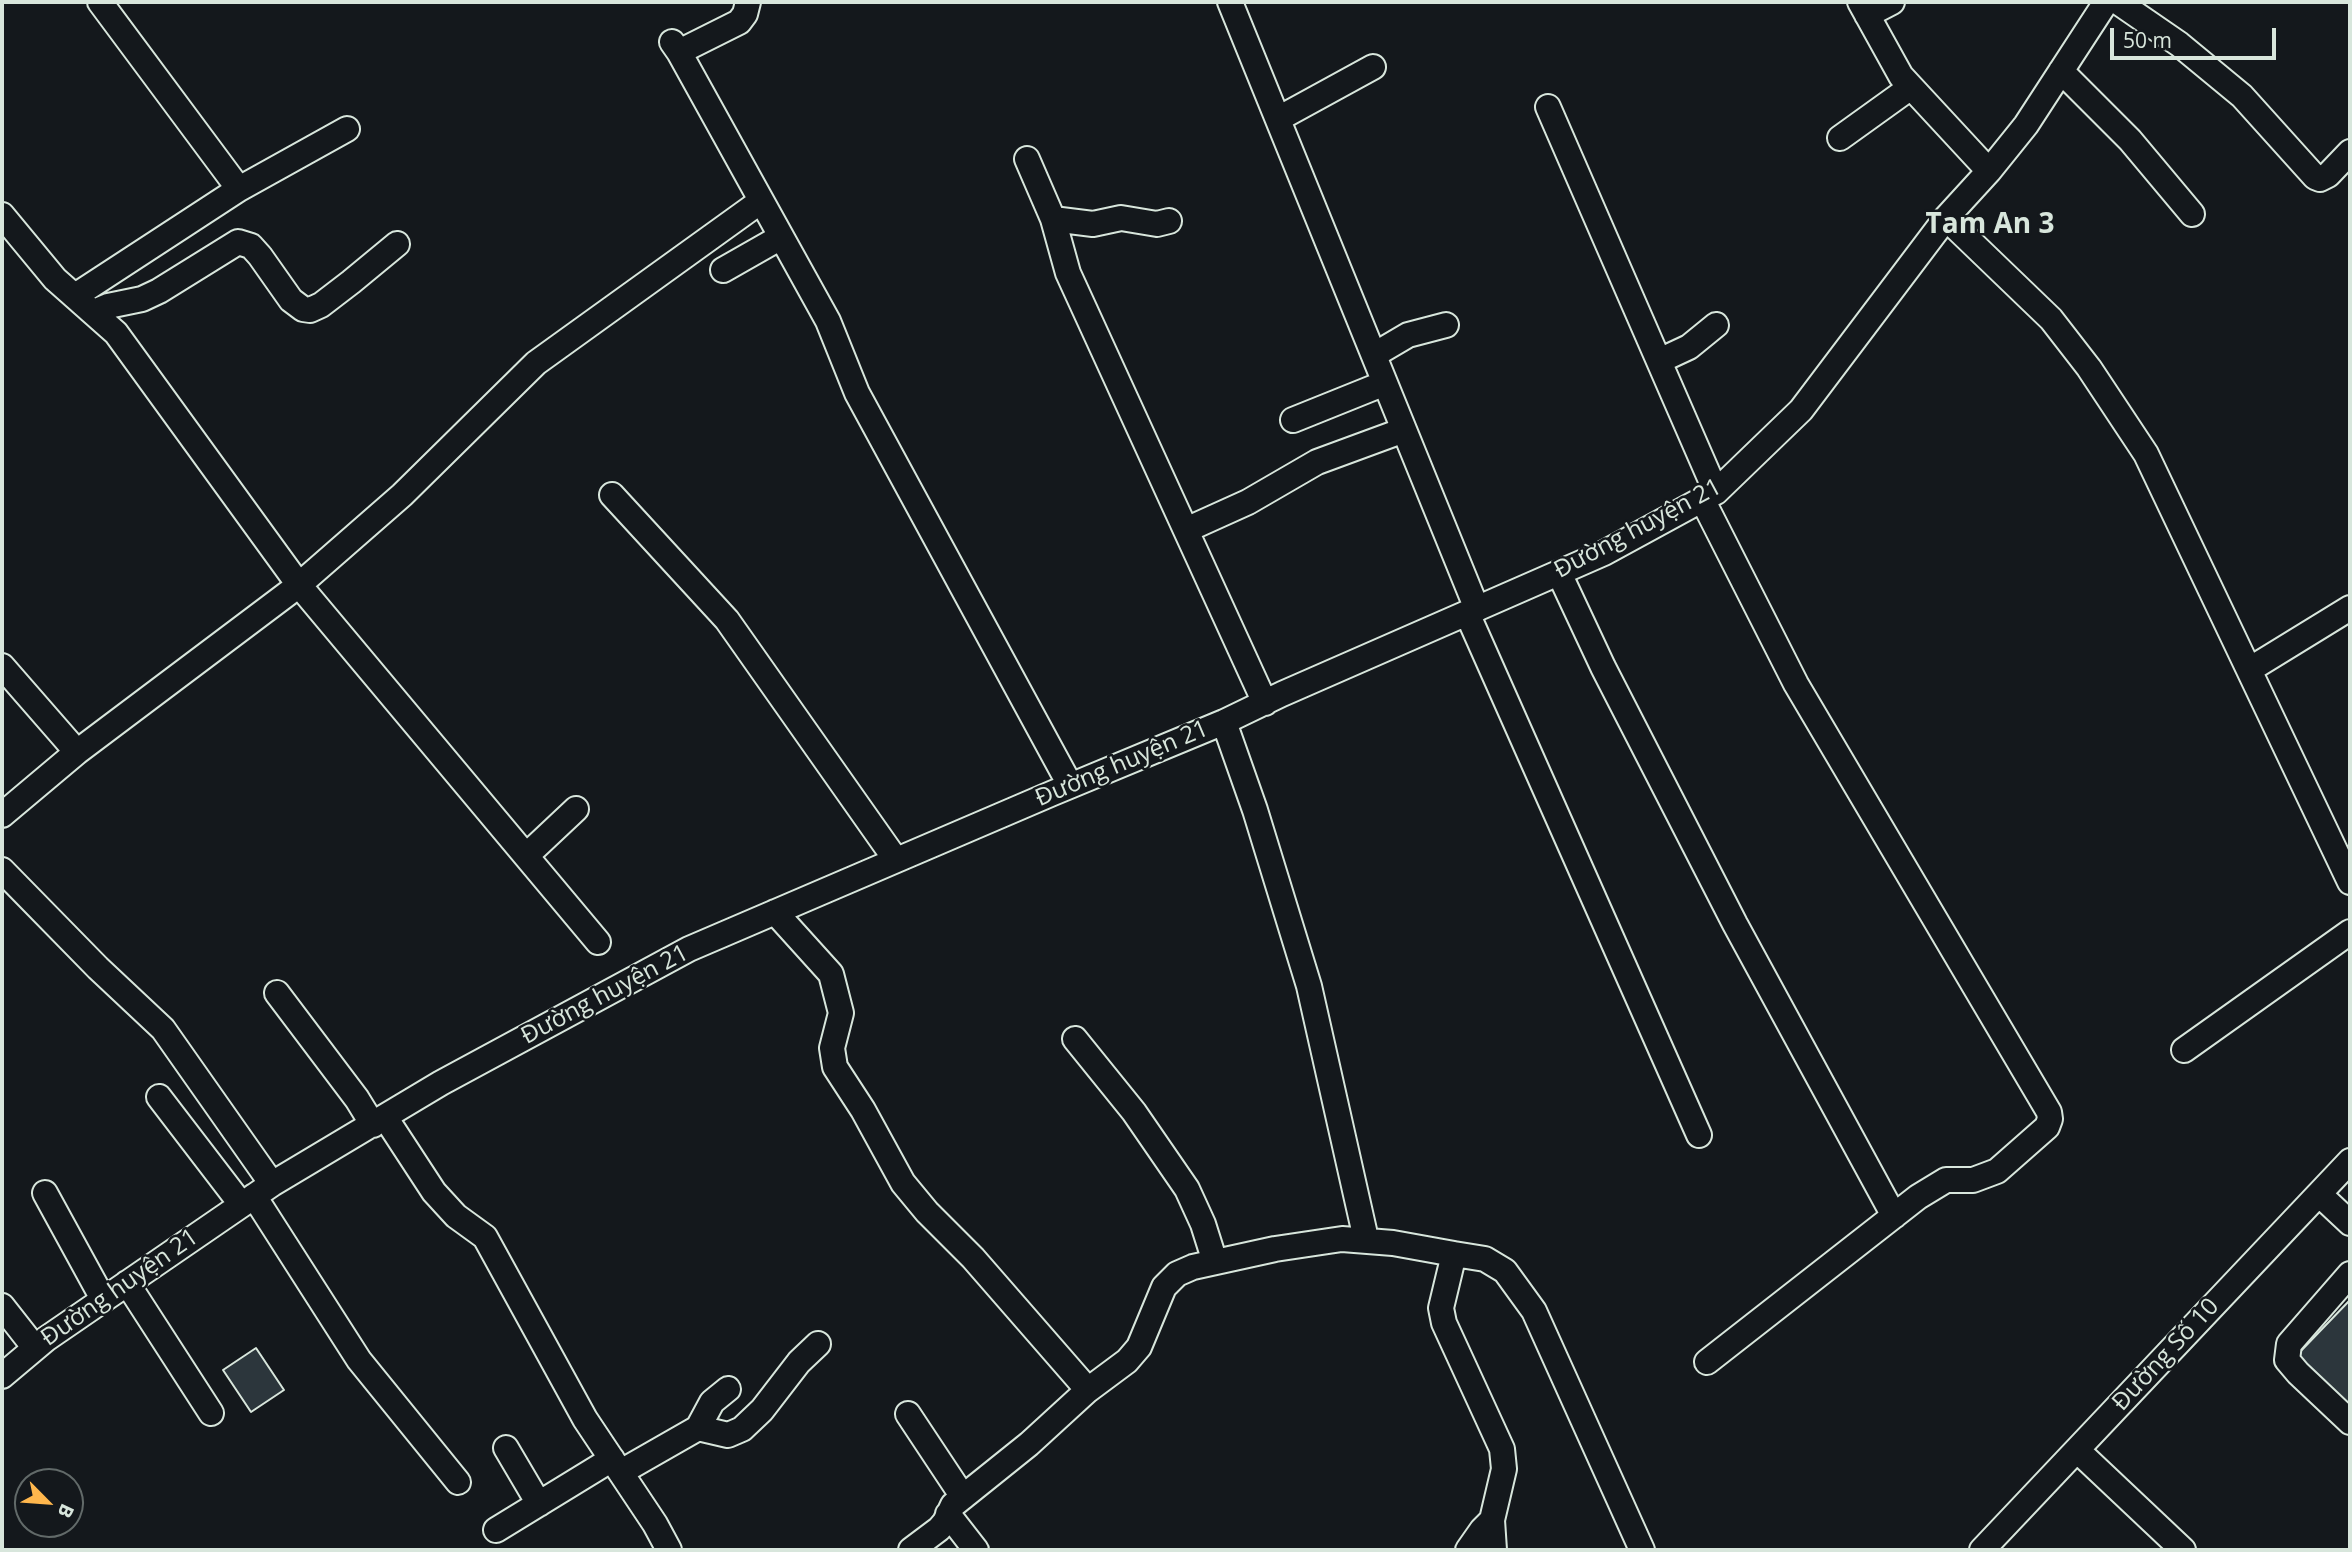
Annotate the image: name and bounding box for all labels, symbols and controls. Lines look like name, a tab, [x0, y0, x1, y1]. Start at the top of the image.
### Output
scale bar	[2114, 14, 2280, 58]
text: 50 m	[2123, 26, 2172, 54]
district label: Tam An 3	[1926, 208, 2054, 242]
street label: Đường huyện 21	[1549, 473, 1727, 585]
street label: Đường huyện 21	[1031, 715, 1213, 813]
street label: Đường huyện 21	[516, 939, 694, 1051]
street label: Đường huyện 21	[36, 1223, 204, 1353]
street label: Đường Số 10	[2107, 1293, 2225, 1417]
north arrow	[14, 1468, 84, 1538]
text: B	[52, 1500, 81, 1522]

